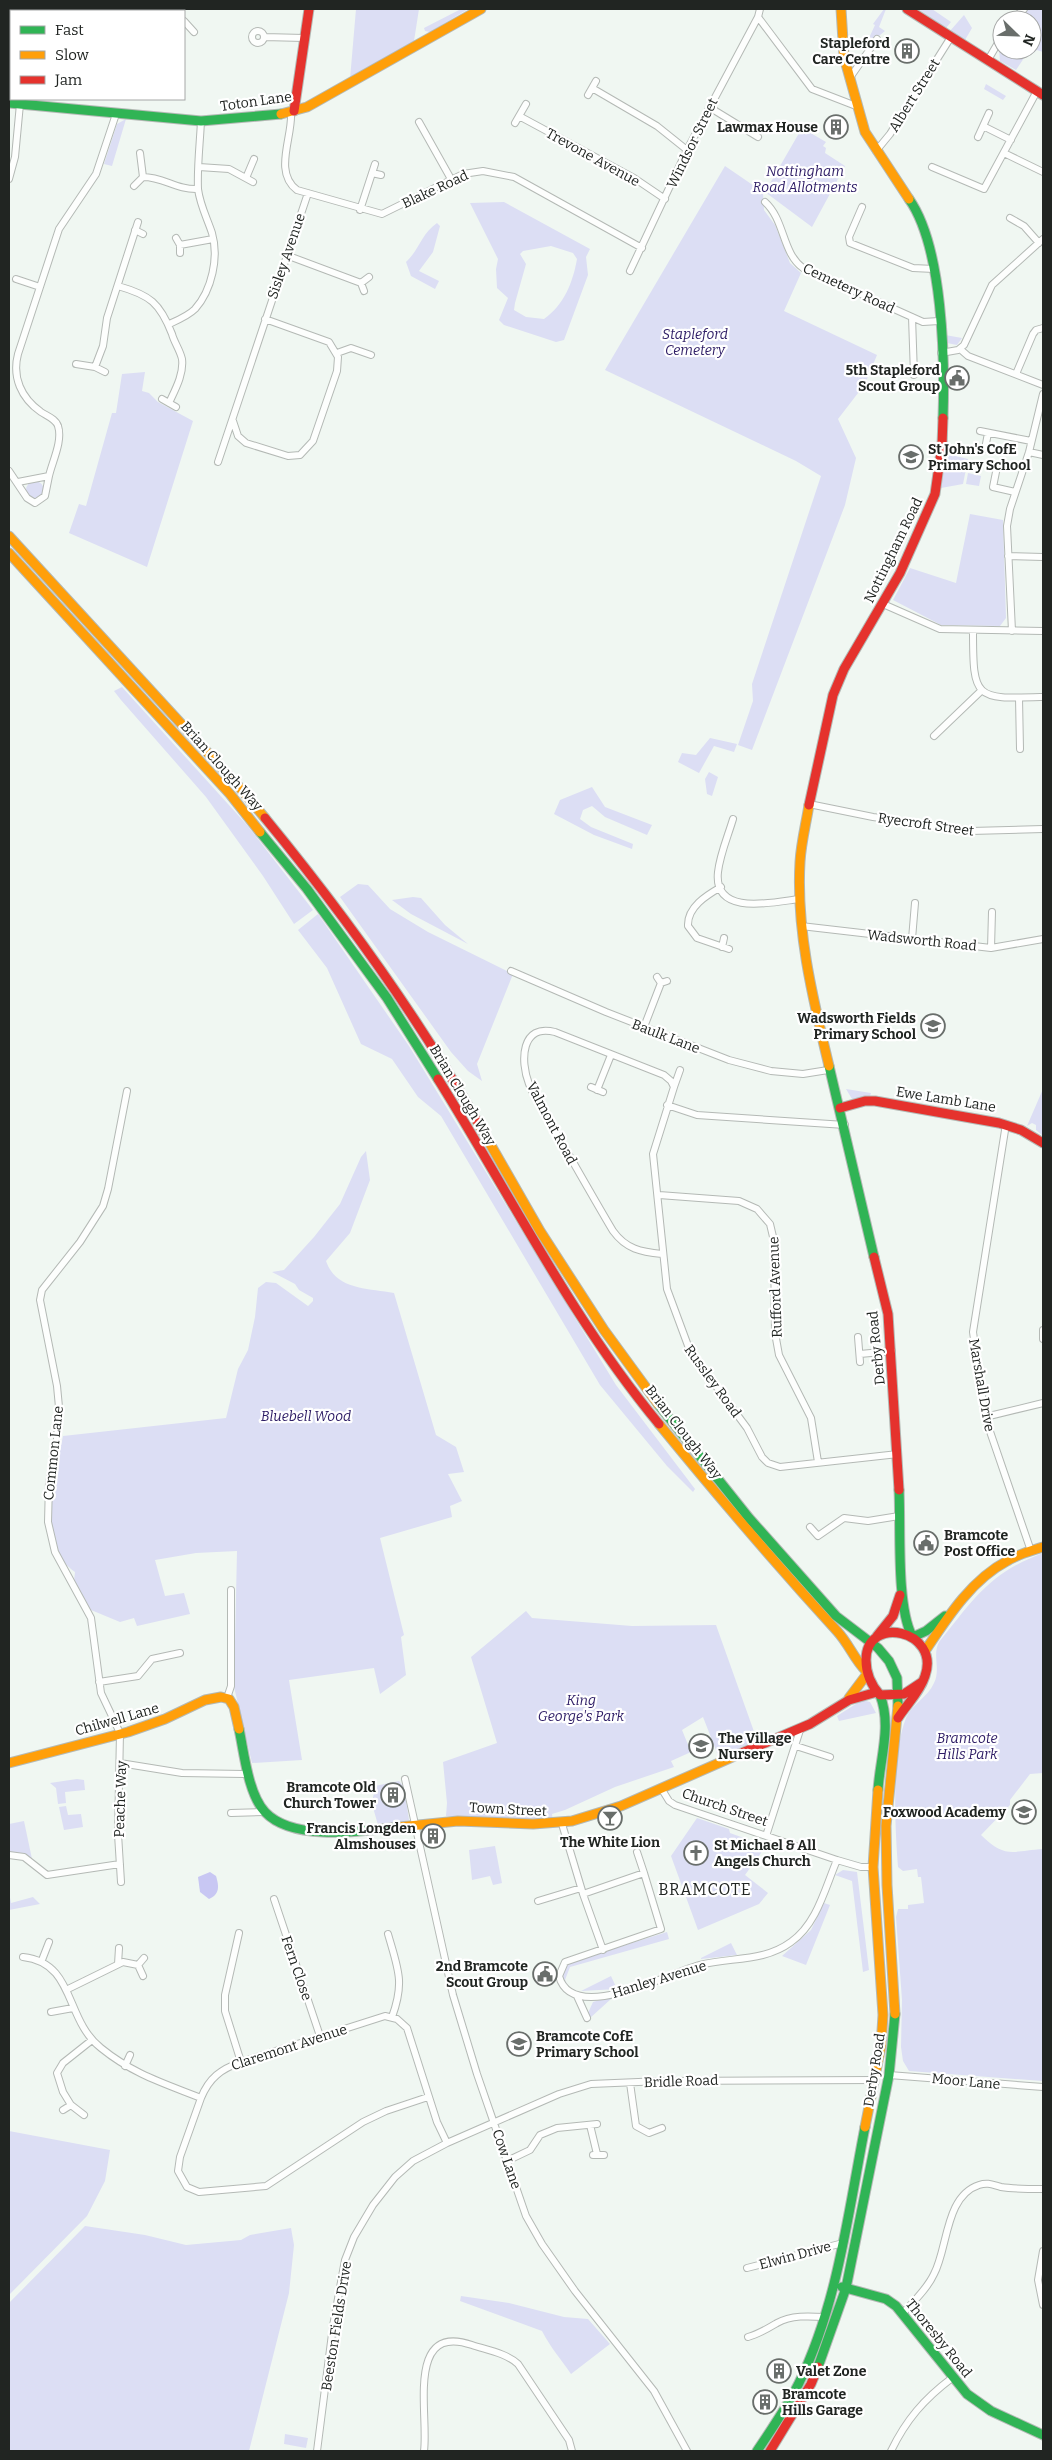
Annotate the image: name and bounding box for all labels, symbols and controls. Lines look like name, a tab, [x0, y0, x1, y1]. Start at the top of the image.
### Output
legend	[10, 10, 185, 100]
north arrow	[992, 10, 1042, 60]
text: Fast	[55, 21, 84, 39]
text: N	[1018, 32, 1038, 48]
place label: Stapleford Care Centre	[812, 35, 891, 68]
building icon: Stapleford Care Centre	[894, 38, 920, 64]
text: Slow	[55, 46, 90, 64]
street label: Albert Street	[885, 56, 944, 135]
text: Jam	[54, 71, 83, 89]
street label: Toton Lane	[219, 88, 293, 115]
street label: Windsor Street	[663, 95, 722, 191]
building icon: Lawmax House	[823, 114, 849, 140]
place label: Lawmax House	[717, 119, 818, 136]
street label: Trevone Avenue	[543, 125, 643, 190]
park label: Nottingham Road Allotments	[753, 163, 858, 196]
street label: Blake Road	[399, 167, 471, 212]
street label: Sisley Avenue	[264, 211, 309, 301]
street label: Cemetery Road	[800, 260, 897, 317]
park label: Stapleford Cemetery	[662, 326, 728, 359]
place label: 5th Stapleford Scout Group	[845, 362, 941, 395]
public building icon: 5th Stapleford Scout Group	[944, 365, 970, 391]
place label: St John's CofE Primary School	[928, 441, 1031, 474]
school or university icon: St John's CofE Primary School	[898, 444, 924, 470]
street label: Nottingham Road	[861, 495, 926, 606]
street label: Brian Clough Way	[177, 718, 267, 815]
street label: Ryecroft Street	[877, 809, 975, 840]
street label: Wadsworth Road	[866, 926, 978, 955]
place label: Wadsworth Fields Primary School	[797, 1010, 917, 1043]
school or university icon: Wadsworth Fields Primary School	[920, 1013, 946, 1039]
street label: Baulk Lane	[629, 1016, 702, 1057]
street label: Brian Clough Way	[426, 1042, 500, 1149]
street label: Valmont Road	[523, 1079, 580, 1168]
street label: Ewe Lamb Lane	[895, 1083, 997, 1116]
street label: Rufford Avenue	[765, 1236, 786, 1338]
street label: Derby Road	[864, 1310, 889, 1386]
street label: Marshall Drive	[965, 1337, 998, 1433]
street label: Russley Road	[681, 1342, 745, 1421]
street label: Brian Clough Way	[642, 1382, 726, 1483]
street label: Common Lane	[40, 1405, 67, 1501]
park label: Bluebell Wood	[261, 1408, 351, 1425]
place label: Bramcote Post Office	[944, 1527, 1016, 1560]
public building icon: Bramcote Post Office	[913, 1530, 939, 1556]
park label: King George's Park	[538, 1692, 625, 1725]
street label: Chilwell Lane	[73, 1699, 161, 1740]
place label: The Village Nursery	[718, 1730, 792, 1763]
park label: Bramcote Hills Park	[936, 1730, 998, 1763]
school or university icon: The Village Nursery	[688, 1733, 714, 1759]
street label: Peache Way	[111, 1759, 130, 1838]
place label: Bramcote Old Church Tower	[283, 1779, 377, 1812]
building icon: Bramcote Old Church Tower	[380, 1782, 406, 1808]
street label: Church Street	[680, 1785, 770, 1830]
street label: Town Street	[469, 1799, 547, 1820]
school or university icon: Foxwood Academy	[1011, 1799, 1037, 1825]
place label: Foxwood Academy	[883, 1804, 1006, 1821]
bar icon: The White Lion	[597, 1805, 623, 1831]
place label: Francis Longden Almshouses	[307, 1820, 416, 1853]
building icon: Francis Longden Almshouses	[420, 1823, 446, 1849]
place label: The White Lion	[560, 1834, 660, 1851]
place label: St Michael & All Angels Church	[714, 1837, 817, 1870]
church icon: St Michael & All Angels Church	[683, 1840, 709, 1866]
district label: BRAMCOTE	[658, 1880, 752, 1899]
street label: Fern Close	[277, 1933, 316, 2003]
street label: Hanley Avenue	[610, 1957, 709, 2002]
place label: 2nd Bramcote Scout Group	[436, 1958, 528, 1991]
public building icon: 2nd Bramcote Scout Group	[532, 1961, 558, 1987]
street label: Claremont Avenue	[229, 2021, 349, 2074]
place label: Bramcote CofE Primary School	[536, 2028, 639, 2061]
school or university icon: Bramcote CofE Primary School	[506, 2031, 532, 2057]
street label: Derby Road	[860, 2032, 889, 2108]
street label: Moor Lane	[931, 2070, 1001, 2093]
street label: Bridle Road	[643, 2072, 719, 2091]
street label: Cow Lane	[488, 2127, 525, 2191]
street label: Elwin Drive	[757, 2238, 833, 2273]
street label: Beeston Fields Drive	[318, 2260, 355, 2392]
street label: Thoresby Road	[902, 2296, 975, 2381]
building icon: Valet Zone	[766, 2358, 792, 2384]
place label: Valet Zone	[796, 2363, 867, 2380]
place label: Bramcote Hills Garage	[782, 2386, 863, 2419]
building icon: Bramcote Hills Garage	[752, 2389, 778, 2415]

